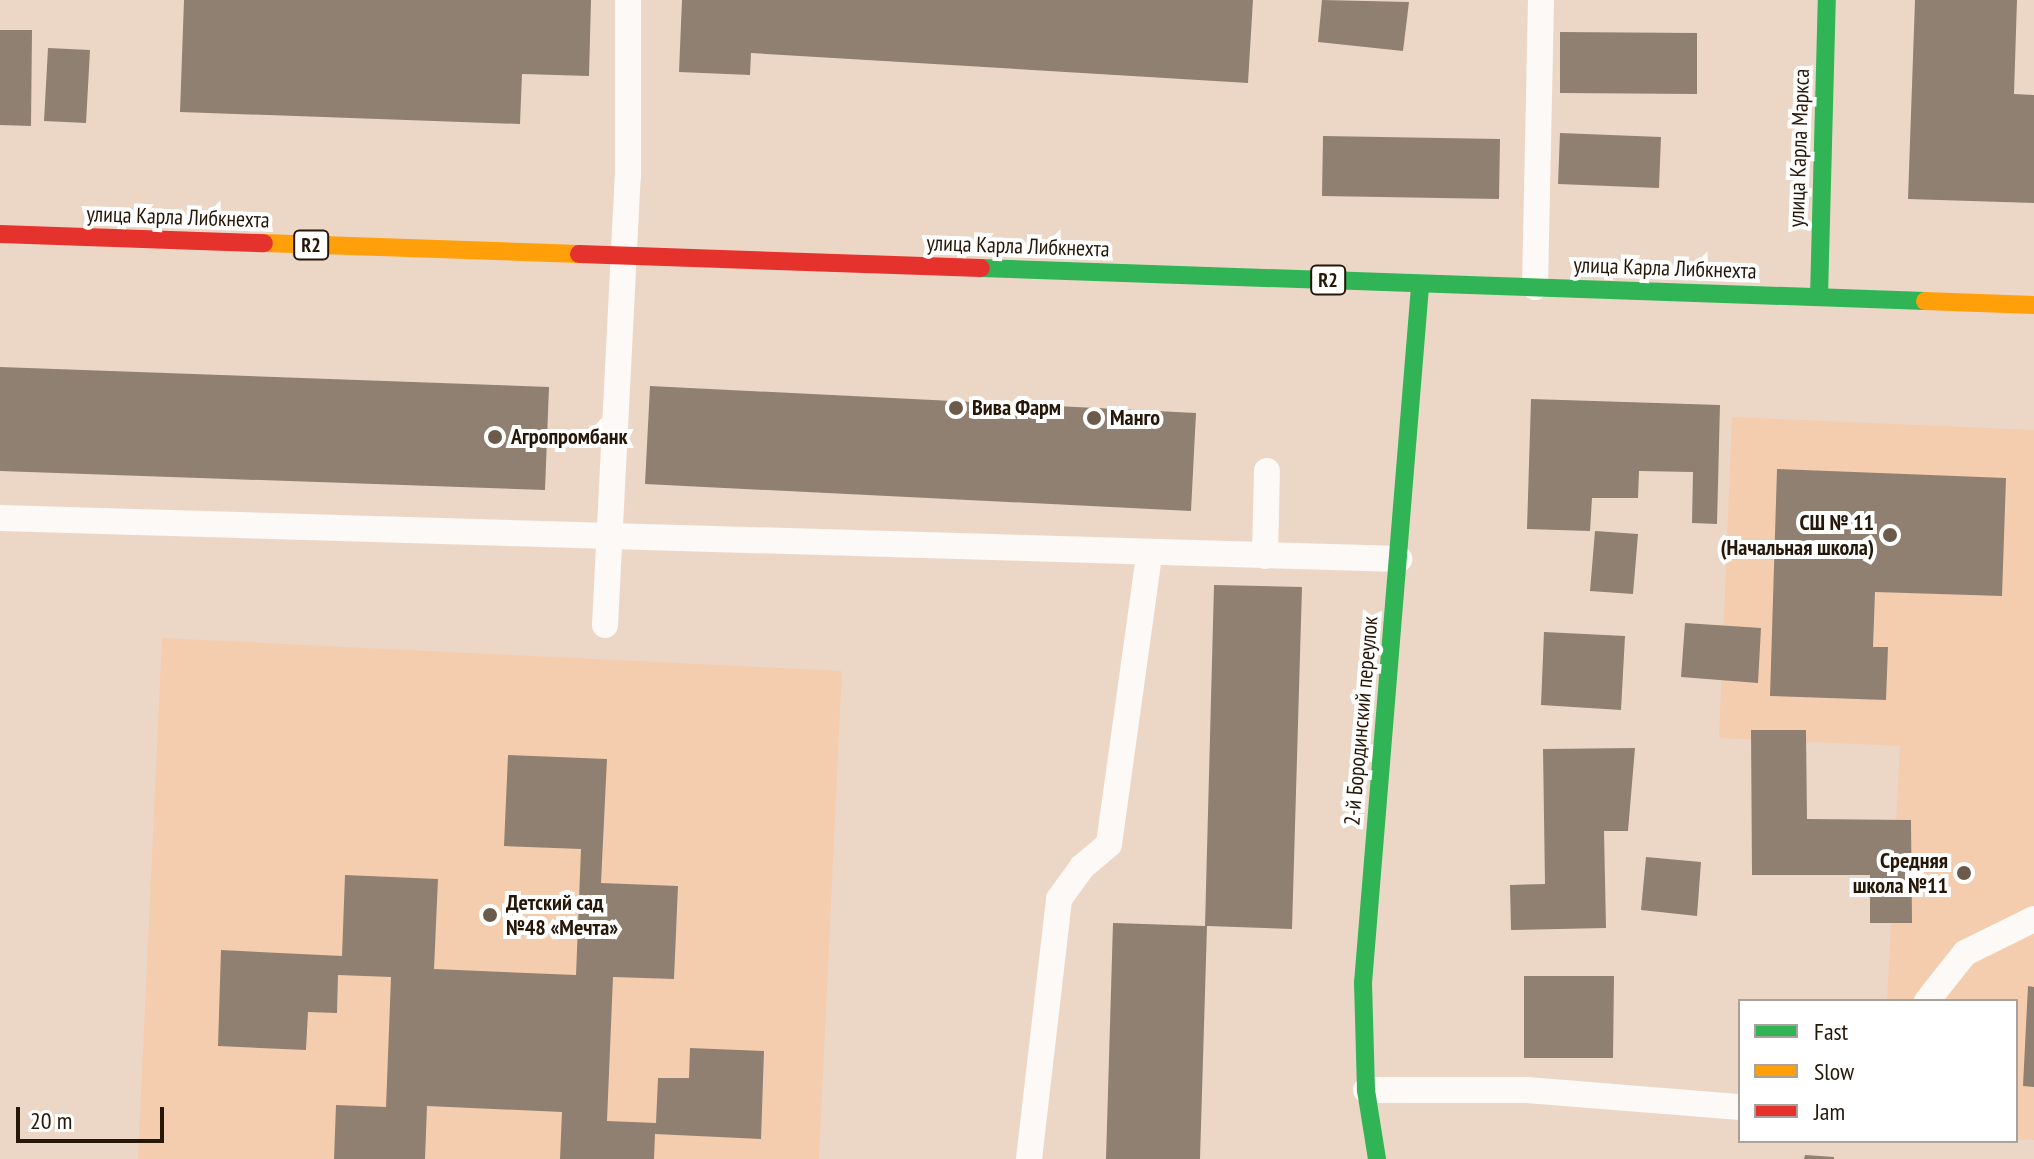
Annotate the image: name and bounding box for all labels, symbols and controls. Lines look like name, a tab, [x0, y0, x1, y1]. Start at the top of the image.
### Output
street label: улица Карла Маркса	[1783, 68, 1815, 228]
street label: улица Карла Либкнехта	[86, 201, 270, 233]
road number: R2	[293, 229, 329, 261]
street label: улица Карла Либкнехта	[926, 230, 1110, 262]
street label: улица Карла Либкнехта	[1573, 252, 1757, 284]
road number: R2	[1310, 264, 1346, 296]
place label: Вива Фарм	[972, 395, 1061, 421]
marker: Вива Фарм	[947, 399, 965, 417]
place label: Манго	[1110, 405, 1160, 431]
marker: Манго	[1085, 409, 1103, 427]
place label: Агропромбанк	[511, 424, 628, 450]
marker: Агропромбанк	[486, 428, 504, 446]
place label: СШ № 11 (Начальная школа)	[1721, 509, 1874, 560]
marker: СШ № 11 (Начальная школа)	[1881, 526, 1899, 544]
street label: 2-й Бородинский переулок	[1339, 615, 1383, 827]
place label: Средняя школа №11	[1853, 847, 1948, 898]
marker: Средняя школа №11	[1955, 864, 1973, 882]
place label: Детский сад №48 «Мечта»	[506, 889, 618, 940]
marker: Детский сад №48 «Мечта»	[481, 906, 499, 924]
legend	[1738, 999, 2018, 1143]
text: Fast	[1814, 1016, 1848, 1047]
text: Slow	[1814, 1056, 1854, 1087]
scale bar	[20, 1091, 168, 1141]
text: Jam	[1814, 1096, 1845, 1127]
text: 20 m	[30, 1105, 72, 1136]

